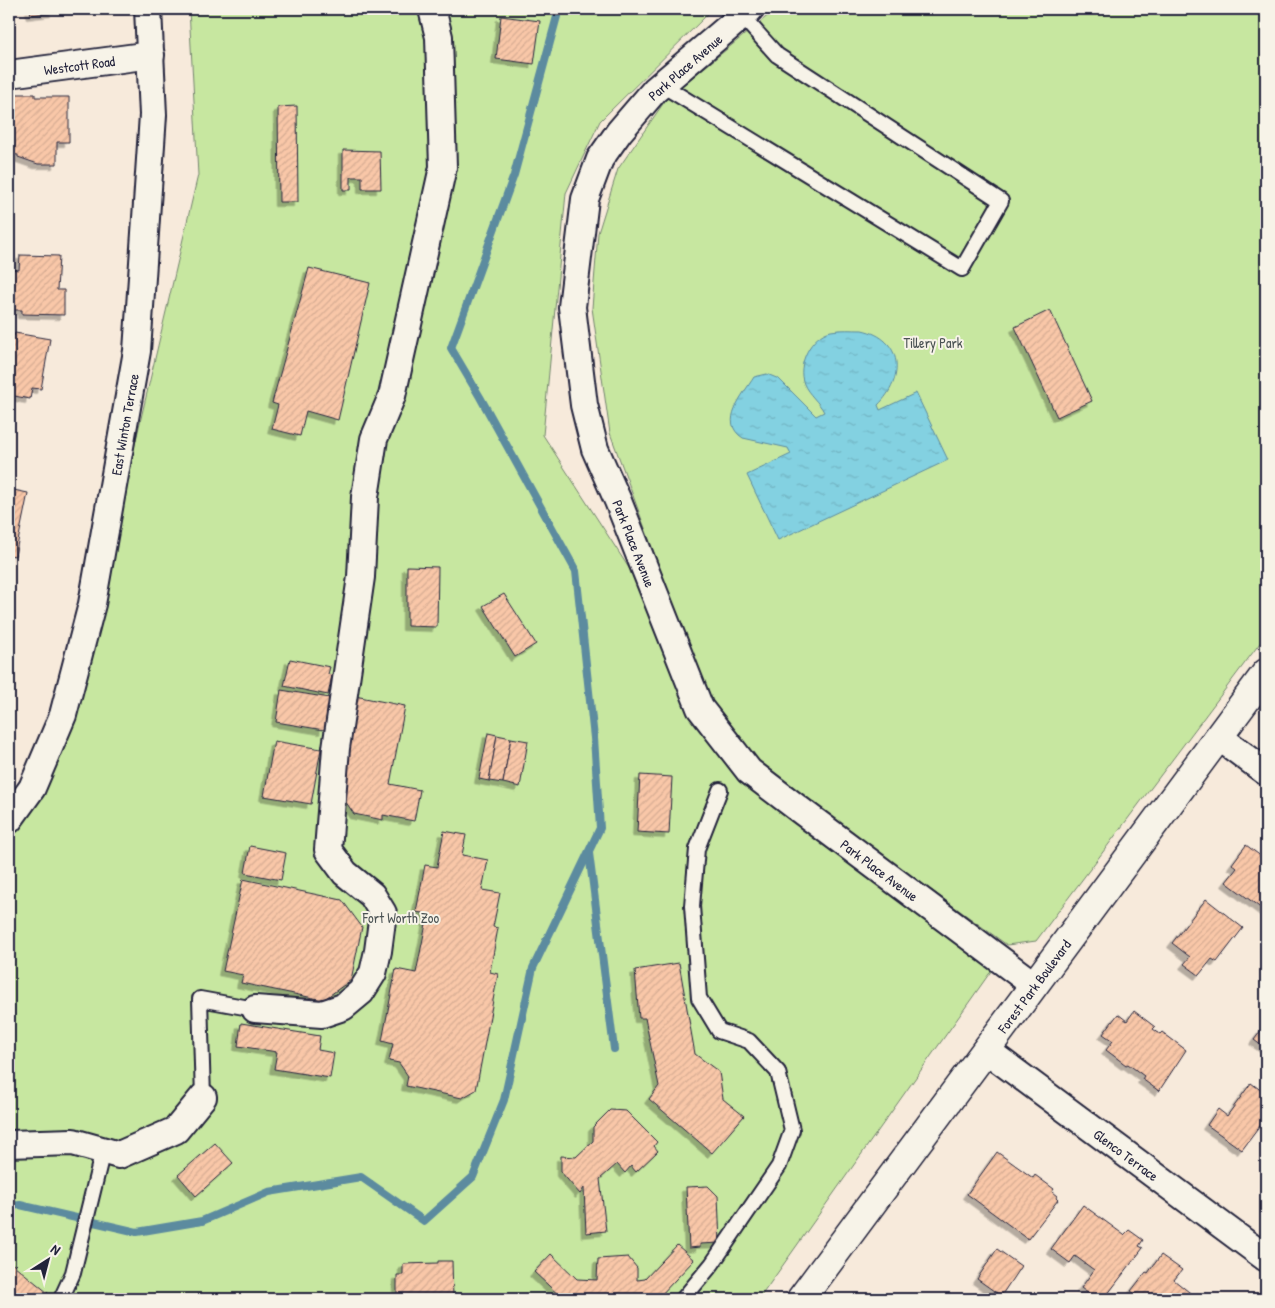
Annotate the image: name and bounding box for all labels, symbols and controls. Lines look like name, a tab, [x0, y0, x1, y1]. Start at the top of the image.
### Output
street label: Park Place Avenue	[644, 29, 726, 104]
street label: Westcott Road	[43, 50, 117, 79]
park label: Tillery Park	[903, 333, 963, 353]
street label: East Winton Terrace	[106, 372, 142, 477]
street label: Park Place Avenue	[609, 497, 661, 590]
street label: Park Place Avenue	[837, 834, 923, 905]
park label: Fort Worth Zoo	[362, 908, 439, 927]
street label: Forest Park Boulevard	[992, 935, 1075, 1037]
street label: Glenco Terrace	[1090, 1124, 1163, 1185]
north arrow	[22, 1236, 72, 1286]
text: N	[47, 1239, 65, 1259]

